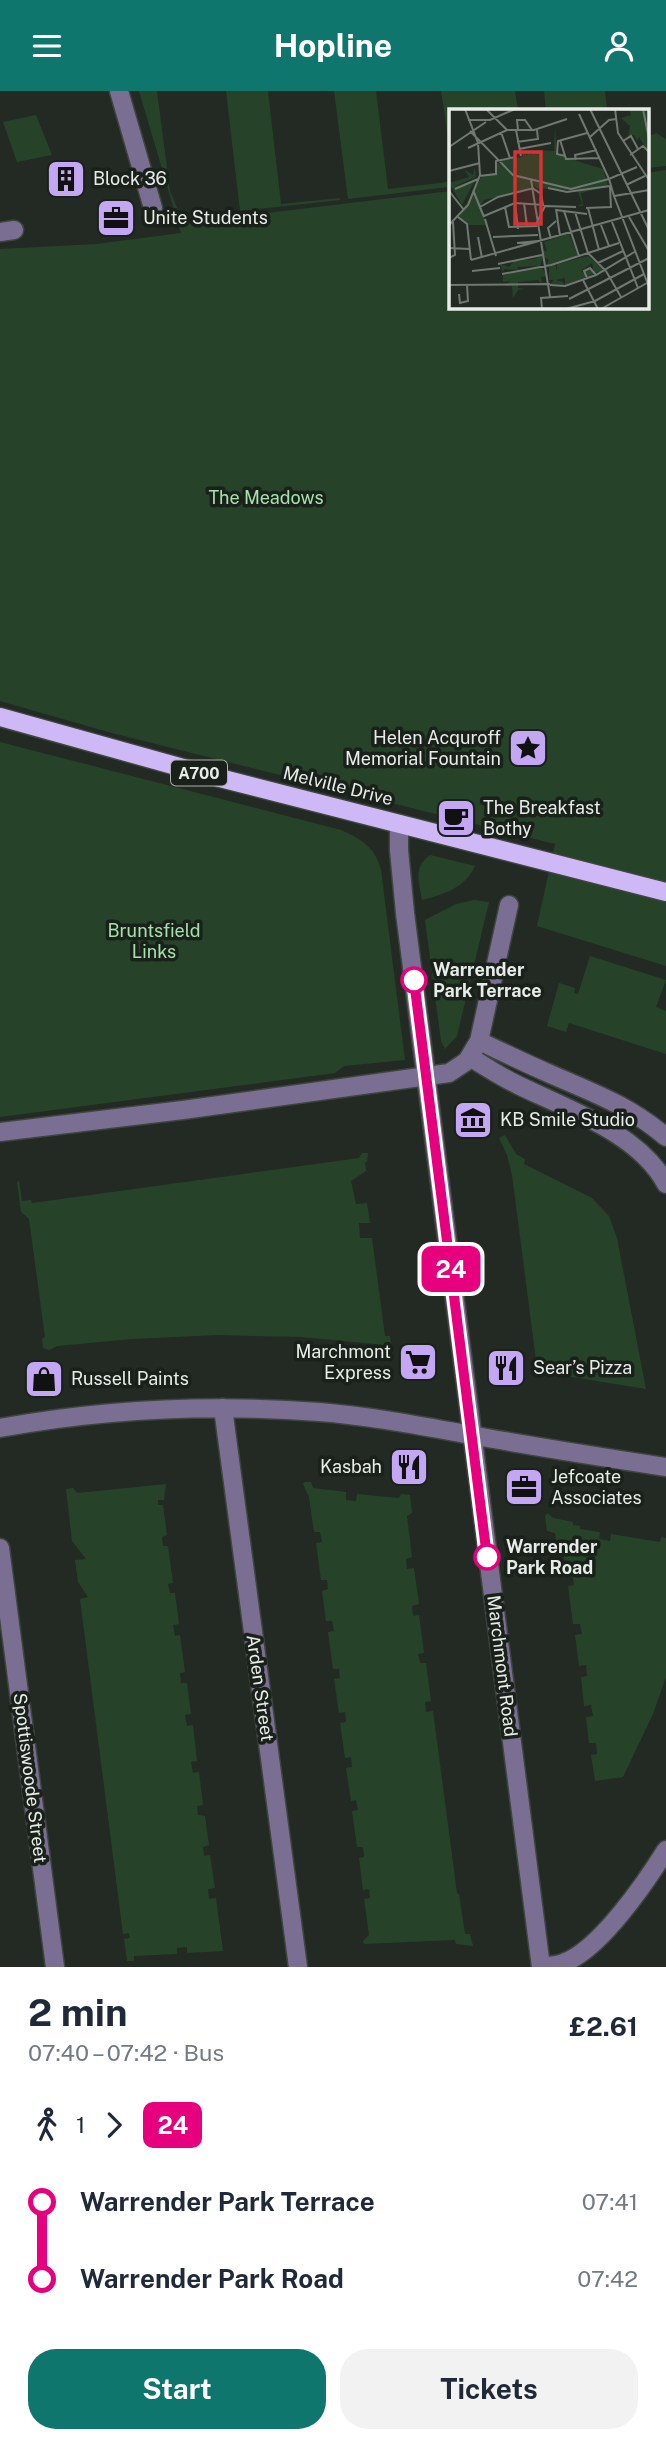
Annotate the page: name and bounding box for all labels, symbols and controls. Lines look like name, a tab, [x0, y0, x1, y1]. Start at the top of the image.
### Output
icon: menu	[28, 27, 66, 65]
text: Hopline	[274, 27, 392, 64]
icon: person	[600, 27, 638, 65]
inset map	[449, 109, 648, 308]
building icon: Block 36	[45, 158, 87, 200]
place label: Block 36	[93, 168, 167, 189]
office icon: Unite Students	[95, 197, 137, 239]
place label: Unite Students	[143, 207, 268, 228]
park label: The Meadows	[208, 487, 324, 508]
place label: Helen Acquroff Memorial Fountain	[345, 727, 501, 769]
place icon: Helen Acquroff Memorial Fountain	[507, 727, 549, 769]
road number: A700	[171, 761, 227, 785]
street label: Melville Drive	[281, 762, 395, 809]
cafe icon: The Breakfast Bothy	[435, 797, 477, 839]
place label: The Breakfast Bothy	[483, 797, 601, 839]
park label: Bruntsfield Links	[107, 920, 201, 962]
place label: Warrender Park Terrace	[433, 959, 542, 1001]
marker: Warrender Park Terrace	[401, 967, 427, 993]
museum icon: KB Smile Studio	[452, 1099, 494, 1141]
place label: KB Smile Studio	[500, 1109, 635, 1130]
line badge: 24	[420, 1246, 482, 1292]
text: 24	[436, 1255, 466, 1283]
place label: Marchmont Express	[295, 1341, 391, 1383]
supermarket icon: Marchmont Express	[397, 1341, 439, 1383]
restaurant icon: Sear’s Pizza	[485, 1347, 527, 1389]
place label: Sear’s Pizza	[533, 1357, 632, 1378]
shop icon: Russell Paints	[23, 1358, 65, 1400]
place label: Russell Paints	[71, 1368, 189, 1389]
restaurant icon: Kasbah	[388, 1446, 430, 1488]
place label: Kasbah	[320, 1456, 382, 1477]
office icon: Jefcoate Associates	[503, 1466, 545, 1508]
place label: Jefcoate Associates	[551, 1466, 642, 1508]
place label: Warrender Park Road	[506, 1536, 598, 1578]
marker: Warrender Park Road	[474, 1544, 500, 1570]
street label: Marchmont Road	[483, 1594, 522, 1738]
street label: Arden Street	[243, 1633, 278, 1743]
street label: Spottiswoode Street	[10, 1692, 51, 1864]
text: 2 min	[28, 1990, 128, 2035]
text: £2.61	[569, 2011, 638, 2042]
text: 07:40 – 07:42 · Bus	[28, 2039, 224, 2066]
icon: walk	[28, 2106, 66, 2144]
icon: forward	[95, 2106, 133, 2144]
text: 1	[76, 2111, 85, 2138]
text: 24	[157, 2111, 188, 2139]
text: Warrender Park Terrace	[80, 2186, 375, 2217]
text: 07:41	[582, 2188, 638, 2215]
text: Warrender Park Road	[80, 2263, 344, 2294]
text: 07:42	[577, 2265, 638, 2292]
button: Start	[28, 2349, 326, 2429]
button: Tickets	[340, 2349, 638, 2429]

